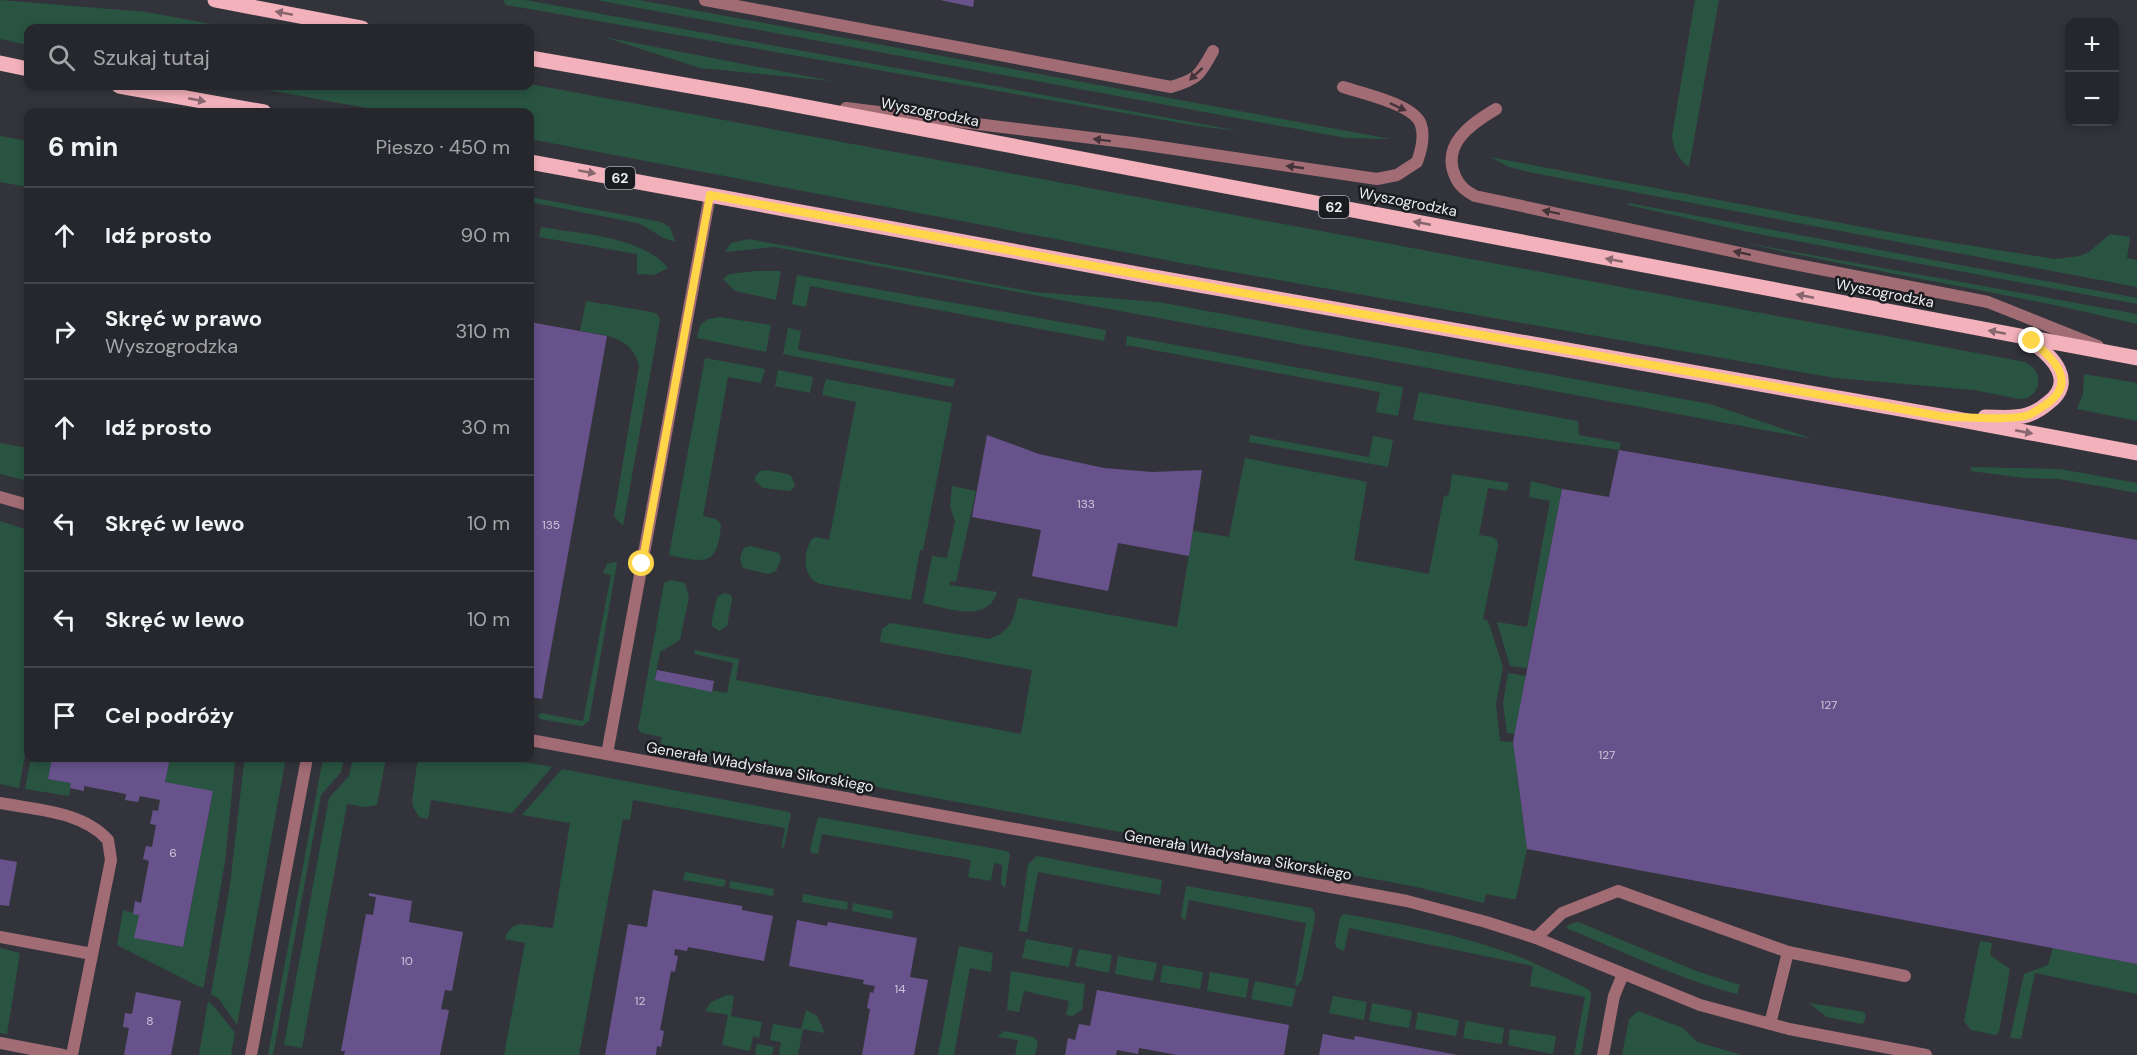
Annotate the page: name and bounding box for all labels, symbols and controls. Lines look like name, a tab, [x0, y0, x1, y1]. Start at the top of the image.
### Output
one-way arrow	[275, 8, 294, 17]
map controls	[2065, 18, 2119, 126]
button: +	[2065, 18, 2119, 72]
search box	[24, 24, 534, 90]
icon: search	[45, 41, 78, 74]
text: Szukaj tutaj	[93, 43, 210, 72]
one-way arrow	[1189, 67, 1204, 81]
button: −	[2065, 72, 2119, 126]
street label: Wyszogrodzka	[879, 93, 981, 131]
one-way arrow	[188, 96, 207, 105]
one-way arrow	[1390, 102, 1407, 111]
text: 6 min	[48, 130, 118, 164]
text: Pieszo · 450 m	[375, 134, 510, 160]
one-way arrow	[1093, 135, 1112, 144]
one-way arrow	[1286, 163, 1305, 172]
road number: 62	[605, 167, 635, 189]
one-way arrow	[578, 168, 597, 177]
street label: Wyszogrodzka	[1357, 183, 1459, 221]
road number: 62	[1319, 196, 1349, 218]
one-way arrow	[1542, 207, 1561, 216]
one-way arrow	[1412, 218, 1431, 227]
icon: ahead	[48, 219, 81, 252]
text: Idź prosto	[105, 221, 212, 250]
text: 90 m	[461, 222, 510, 248]
one-way arrow	[1732, 248, 1751, 257]
one-way arrow	[1604, 255, 1623, 264]
street label: Wyszogrodzka	[1834, 274, 1936, 312]
one-way arrow	[1796, 291, 1815, 300]
text: Skręć w prawo	[105, 304, 262, 333]
icon: right	[48, 315, 81, 348]
text: 310 m	[455, 318, 510, 344]
one-way arrow	[1987, 327, 2006, 336]
route end	[2018, 327, 2044, 353]
text: Wyszogrodzka	[105, 333, 238, 359]
icon: ahead	[48, 411, 81, 444]
text: Idź prosto	[105, 413, 212, 442]
text: 30 m	[461, 414, 510, 440]
one-way arrow	[2014, 428, 2033, 437]
house number: 133	[1077, 496, 1095, 512]
icon: left	[48, 507, 81, 540]
text: Skręć w lewo	[105, 509, 245, 538]
text: 10 m	[467, 510, 510, 536]
house number: 135	[542, 517, 560, 533]
route start	[628, 550, 654, 576]
icon: left	[48, 603, 81, 636]
text: Skręć w lewo	[105, 605, 245, 634]
text: 10 m	[467, 606, 510, 632]
house number: 127	[1821, 697, 1837, 713]
icon: arrive	[48, 699, 81, 732]
text: Cel podróży	[105, 701, 234, 730]
street label: Generała Władysława Sikorskiego	[645, 737, 876, 797]
house number: 127	[1599, 747, 1615, 763]
street label: Generała Władysława Sikorskiego	[1123, 825, 1354, 885]
house number: 6	[169, 845, 177, 861]
house number: 10	[401, 953, 413, 969]
house number: 14	[894, 981, 906, 997]
house number: 12	[635, 993, 645, 1009]
house number: 8	[146, 1013, 154, 1029]

